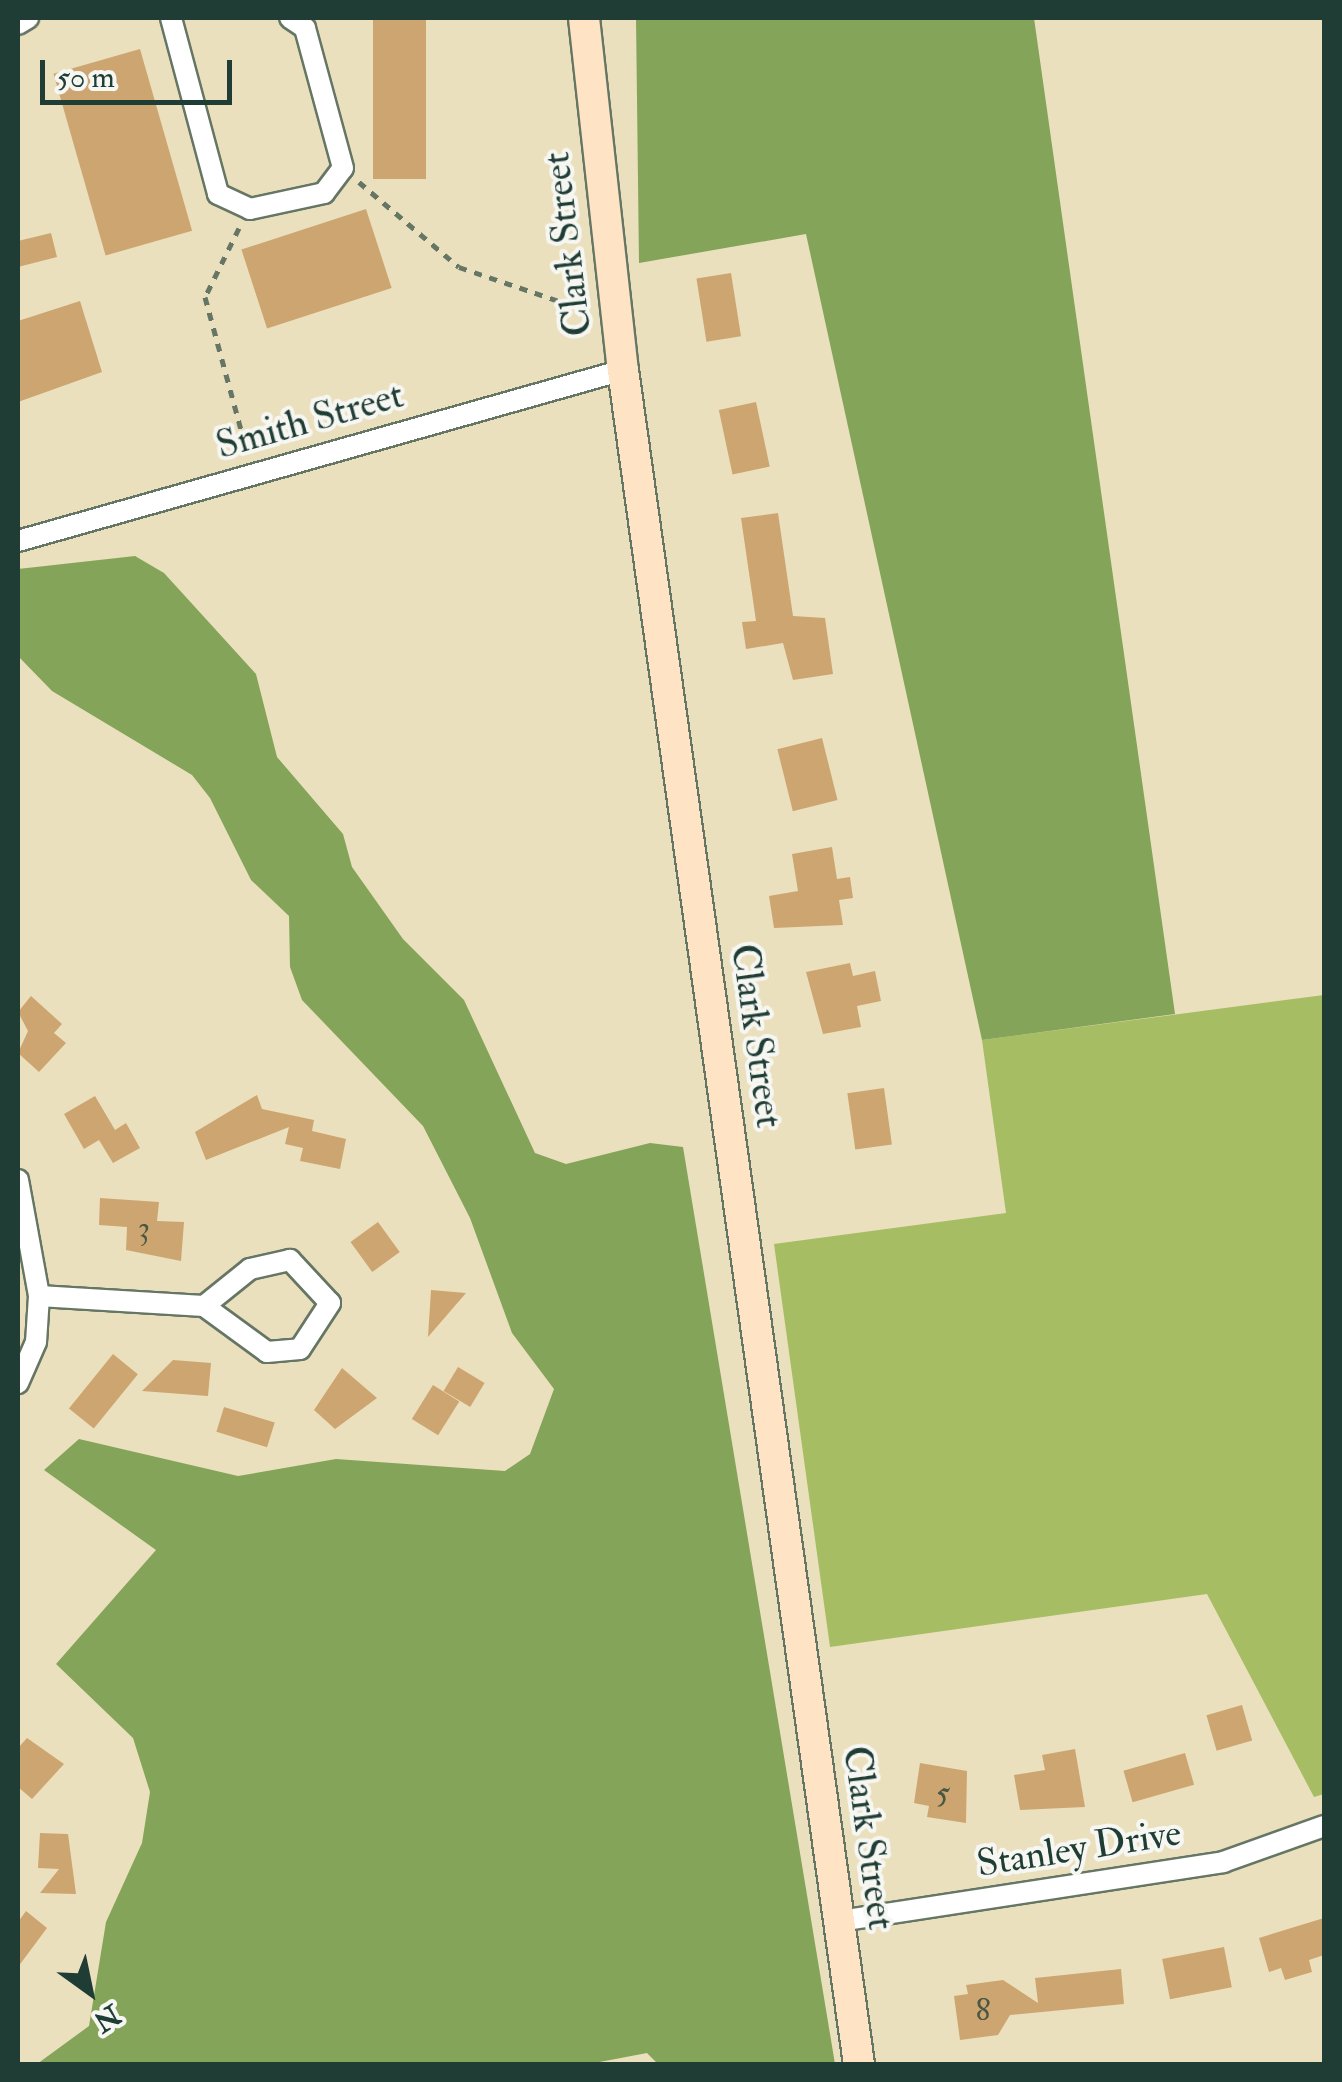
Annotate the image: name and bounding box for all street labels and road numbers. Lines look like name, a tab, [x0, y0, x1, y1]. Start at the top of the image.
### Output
street label: Clark Street	[534, 149, 602, 339]
street label: Smith Street	[211, 373, 409, 469]
street label: Clark Street	[721, 941, 791, 1131]
street label: Clark Street	[833, 1743, 903, 1933]
street label: Stanley Drive	[974, 1810, 1184, 1888]

